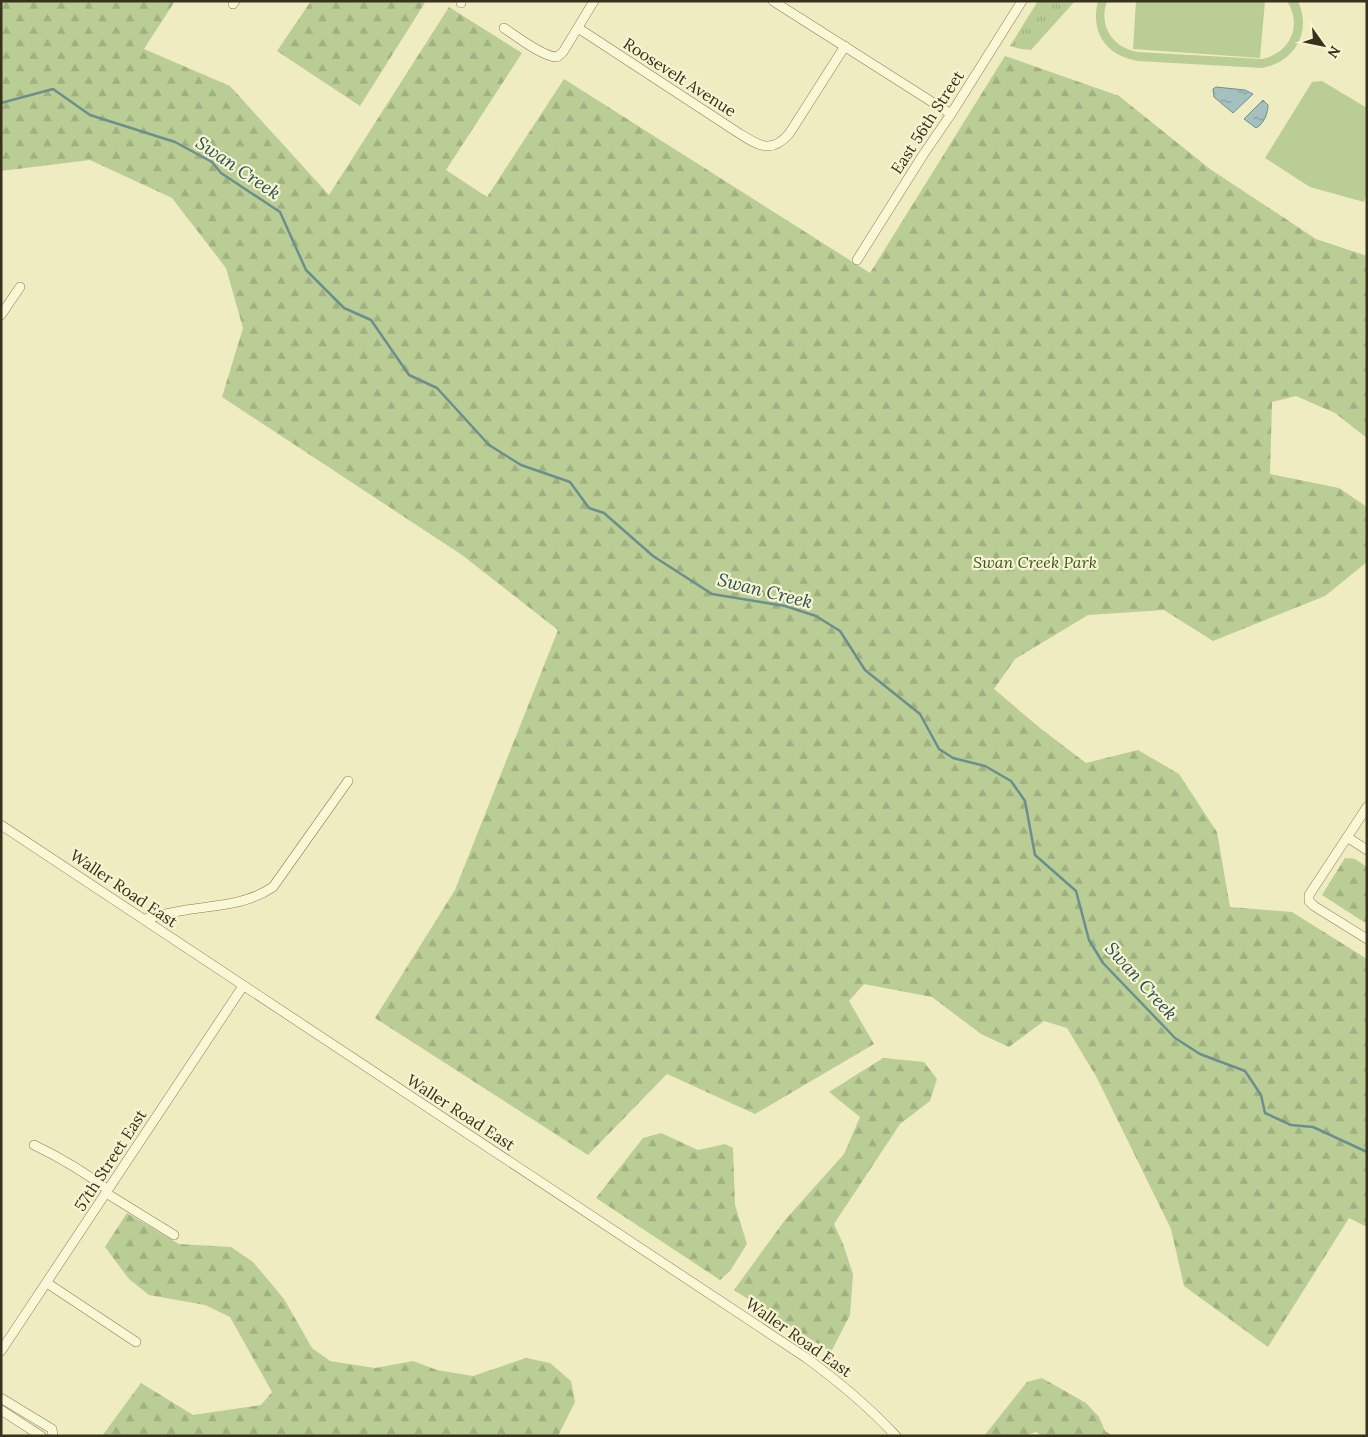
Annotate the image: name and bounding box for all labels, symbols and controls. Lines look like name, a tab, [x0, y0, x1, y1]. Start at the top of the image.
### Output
north arrow	[1298, 20, 1348, 70]
street label: Roosevelt Avenue	[620, 33, 740, 121]
text: N	[1323, 43, 1344, 62]
street label: East 56th Street	[886, 66, 968, 177]
water label: Swan Creek	[192, 131, 285, 204]
park label: Swan Creek Park	[973, 552, 1097, 572]
water label: Swan Creek	[715, 568, 815, 613]
street label: Waller Road East	[67, 845, 182, 932]
water label: Swan Creek	[1100, 937, 1182, 1024]
street label: Waller Road East	[403, 1070, 520, 1155]
street label: 57th Street East	[70, 1105, 151, 1215]
street label: Waller Road East	[742, 1293, 857, 1382]

